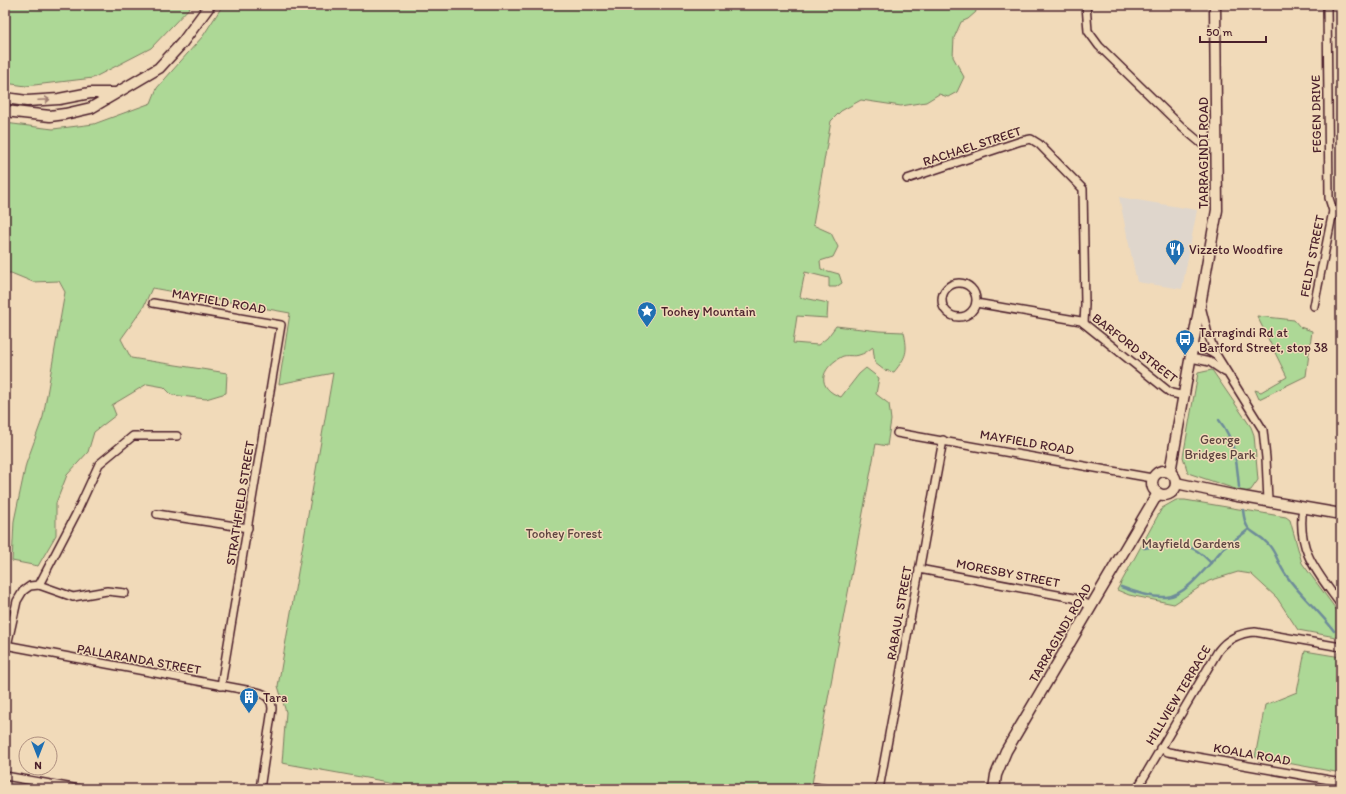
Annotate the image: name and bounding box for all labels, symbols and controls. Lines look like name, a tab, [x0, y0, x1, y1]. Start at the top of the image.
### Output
scale bar	[1200, 18, 1266, 44]
text: 50 m	[1206, 25, 1232, 39]
street label: FEGEN DRIVE	[1308, 75, 1324, 153]
one-way arrow	[37, 96, 50, 103]
street label: TARRAGINDI ROAD	[1196, 97, 1211, 209]
street label: RACHAEL STREET	[921, 123, 1024, 169]
street label: FELDT STREET	[1297, 213, 1327, 298]
restaurant icon: Vizzeto Woodfire	[1164, 238, 1186, 266]
place label: Vizzeto Woodfire	[1189, 242, 1283, 257]
street label: MAYFIELD ROAD	[171, 285, 268, 317]
place icon: Toohey Mountain	[636, 300, 658, 328]
place label: Toohey Mountain	[661, 304, 756, 319]
street label: BARFORD STREET	[1089, 310, 1181, 386]
place label: Tarragindi Rd at Barford Street, stop 38	[1199, 325, 1328, 355]
bus stop icon: Tarragindi Rd at Barford Street, stop 38	[1174, 328, 1196, 356]
street label: MAYFIELD ROAD	[979, 426, 1076, 458]
park label: George Bridges Park	[1184, 432, 1256, 462]
street label: STRATHFIELD STREET	[223, 439, 257, 566]
park label: Toohey Forest	[526, 526, 602, 541]
park label: Mayfield Gardens	[1142, 536, 1240, 551]
street label: MORESBY STREET	[955, 556, 1062, 591]
street label: RABAUL STREET	[883, 564, 915, 661]
street label: TARRAGINDI ROAD	[1025, 581, 1095, 685]
street label: PALLARANDA STREET	[76, 641, 203, 677]
street label: HILLVIEW TERRACE	[1142, 642, 1214, 748]
building icon: Tara	[238, 686, 260, 714]
place label: Tara	[263, 690, 288, 705]
north arrow	[18, 736, 58, 776]
street label: KOALA ROAD	[1212, 740, 1292, 768]
text: N	[34, 759, 42, 772]

